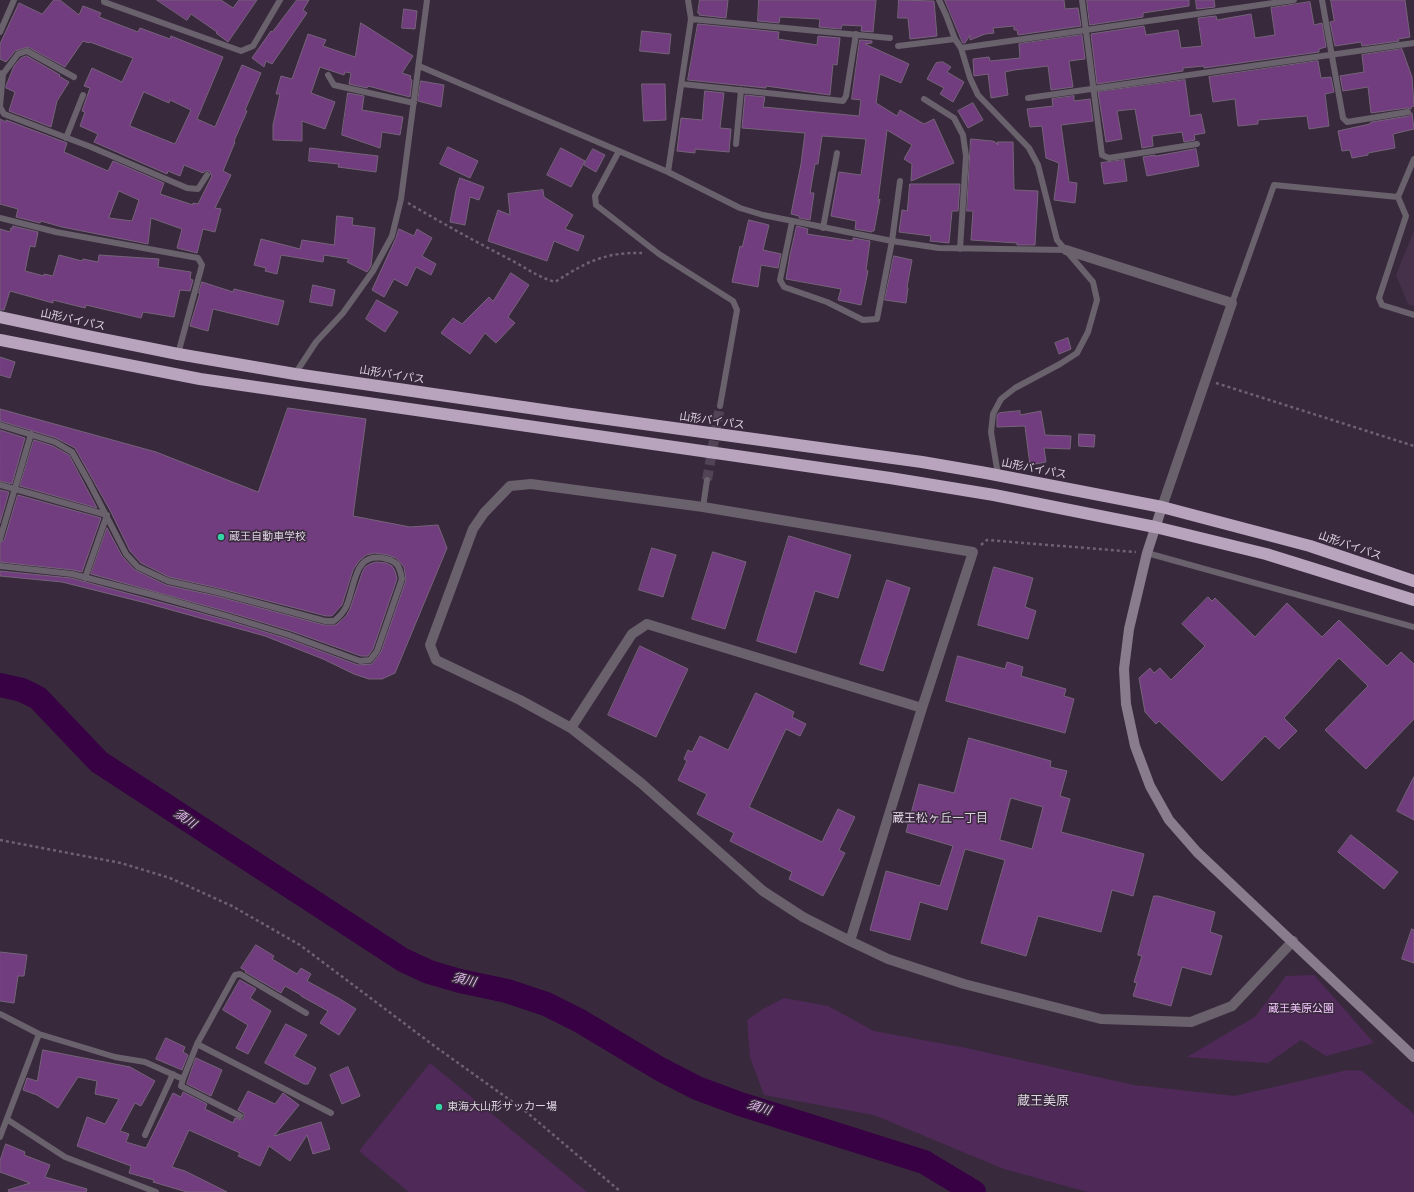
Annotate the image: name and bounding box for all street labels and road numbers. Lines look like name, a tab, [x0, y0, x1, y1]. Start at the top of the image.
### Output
street label: 山形バイパス	[39, 307, 107, 333]
street label: 山形バイパス	[358, 363, 426, 387]
street label: 山形バイパス	[678, 410, 746, 432]
street label: 山形バイパス	[1000, 456, 1068, 482]
street label: 山形バイパス	[1317, 529, 1383, 563]

